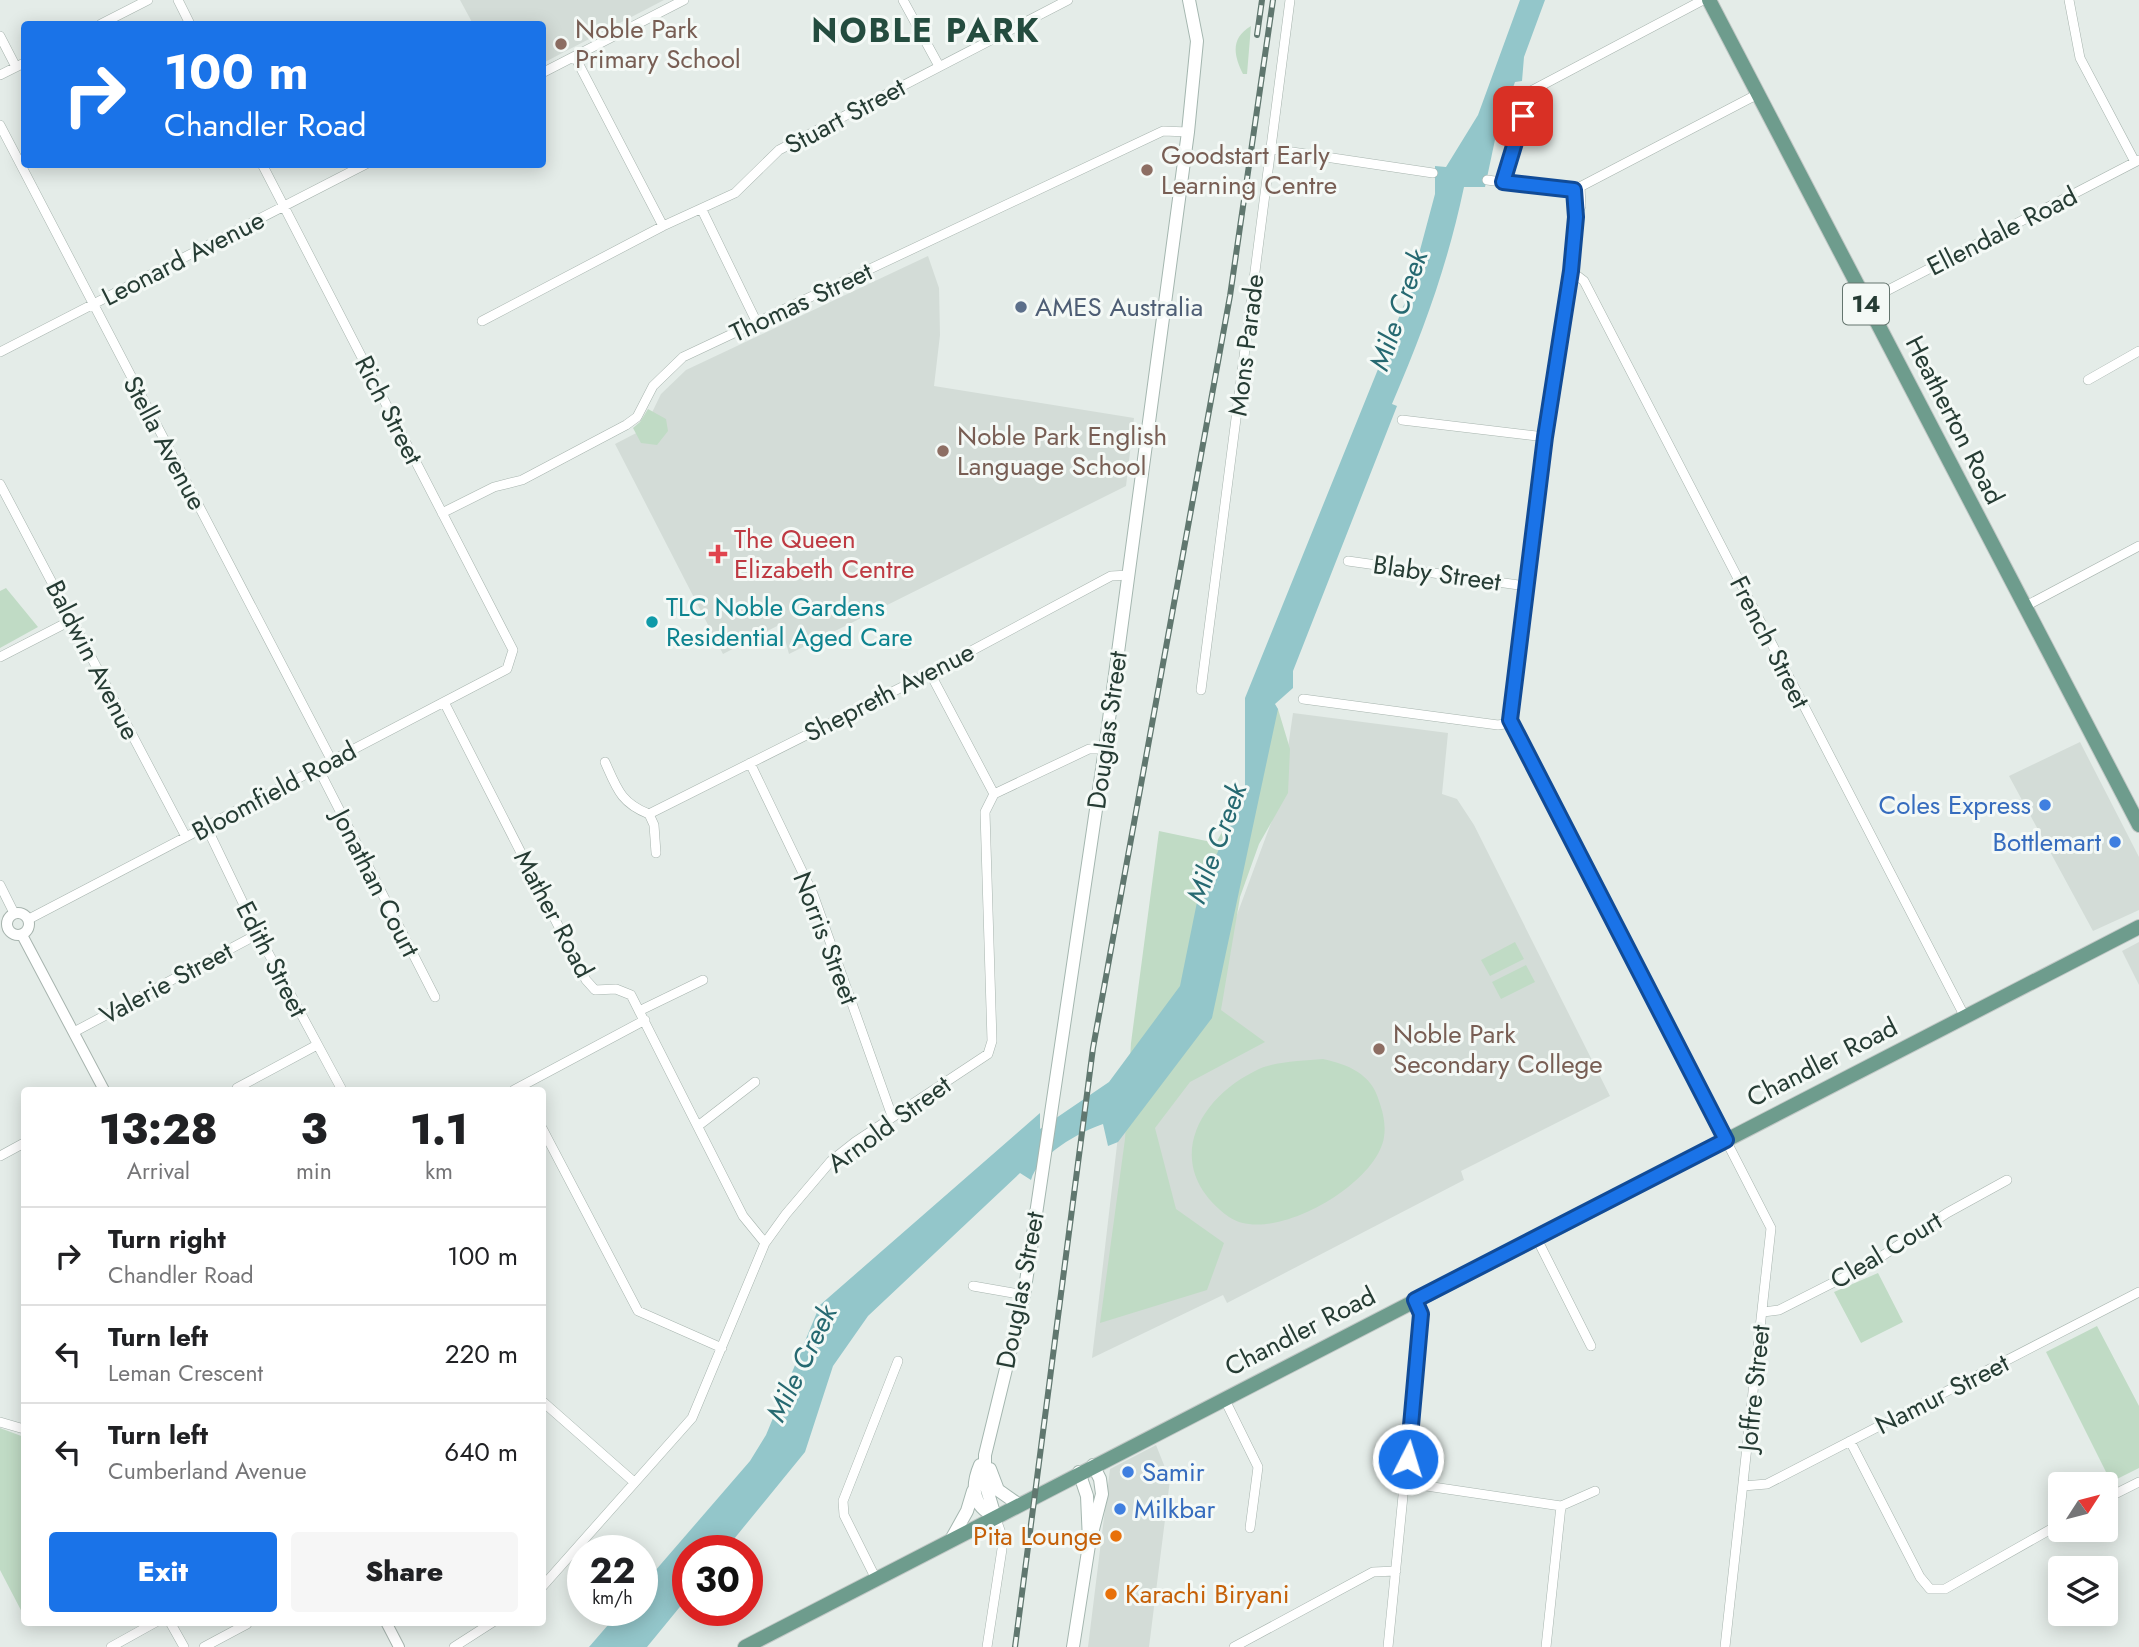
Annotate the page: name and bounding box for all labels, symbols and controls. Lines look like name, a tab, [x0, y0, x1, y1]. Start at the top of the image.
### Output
district label: NOBLE PARK	[811, 7, 1041, 54]
place label: Noble Park Primary School	[575, 10, 741, 78]
marker: Noble Park Primary School	[553, 36, 569, 52]
text: 100 m	[164, 37, 309, 107]
icon: right	[49, 49, 140, 140]
street label: Stuart Street	[778, 68, 913, 164]
pin	[1493, 86, 1553, 146]
icon: arrive	[1504, 97, 1542, 135]
text: Chandler Road	[164, 102, 367, 148]
place label: Goodstart Early Learning Centre	[1161, 136, 1337, 204]
marker: Goodstart Early Learning Centre	[1139, 162, 1155, 178]
street label: Ellendale Road	[1920, 177, 2084, 285]
street label: Leonard Avenue	[95, 201, 271, 315]
water label: Mile Creek	[1359, 243, 1439, 376]
street label: Thomas Street	[724, 252, 879, 352]
street label: Mons Parade	[1218, 272, 1274, 418]
road number: 14	[1843, 284, 1889, 324]
place label: AMES Australia	[1035, 288, 1203, 326]
marker: AMES Australia	[1013, 299, 1029, 315]
street label: Heatherton Road	[1896, 329, 2014, 511]
street label: Rich Street	[345, 349, 433, 472]
street label: Stella Avenue	[114, 369, 216, 517]
place label: Noble Park English Language School	[957, 417, 1167, 485]
marker: Noble Park English Language School	[935, 443, 951, 459]
place label: The Queen Elizabeth Centre	[734, 520, 914, 588]
marker: The Queen Elizabeth Centre	[708, 544, 728, 564]
street label: Blaby Street	[1371, 545, 1504, 601]
street label: French Street	[1720, 569, 1820, 715]
street label: Baldwin Avenue	[36, 574, 150, 746]
place label: TLC Noble Gardens Residential Aged Care	[666, 588, 913, 656]
marker: TLC Noble Gardens Residential Aged Care	[644, 614, 660, 630]
street label: Shepreth Avenue	[797, 633, 981, 751]
street label: Douglas Street	[1077, 648, 1137, 811]
street label: Bloomfield Road	[185, 732, 363, 850]
water label: Mile Creek	[1176, 776, 1258, 909]
place label: Coles Express	[1878, 786, 2031, 824]
marker: Coles Express	[2037, 797, 2053, 813]
street label: Jonathan Court	[321, 800, 430, 964]
place label: Bottlemart	[1993, 823, 2102, 861]
marker: Bottlemart	[2107, 834, 2123, 850]
street label: Mather Road	[504, 843, 604, 985]
street label: Norris Street	[783, 866, 869, 1011]
street label: Edith Street	[227, 894, 318, 1024]
street label: Valerie Street	[93, 932, 240, 1034]
street label: Chandler Road	[1740, 1008, 1904, 1116]
place label: Noble Park Secondary College	[1393, 1015, 1603, 1083]
marker: Noble Park Secondary College	[1371, 1041, 1387, 1057]
street label: Arnold Street	[819, 1066, 959, 1182]
text: 13:28	[99, 1099, 218, 1160]
text: 3	[300, 1099, 327, 1160]
text: 1.1	[410, 1099, 468, 1160]
text: Arrival	[127, 1154, 190, 1188]
text: min	[296, 1154, 332, 1188]
text: km	[425, 1154, 453, 1188]
street label: Cleal Court	[1823, 1201, 1950, 1298]
street label: Douglas Street	[986, 1208, 1054, 1372]
text: Turn right	[108, 1220, 226, 1258]
icon: right	[49, 1237, 87, 1275]
text: 100 m	[447, 1237, 518, 1275]
text: Chandler Road	[108, 1258, 254, 1292]
street label: Chandler Road	[1218, 1277, 1382, 1385]
water label: Mile Creek	[756, 1297, 848, 1428]
text: Turn left	[108, 1318, 208, 1356]
street label: Joffre Street	[1728, 1322, 1780, 1456]
icon: left	[49, 1335, 87, 1373]
text: 220 m	[445, 1335, 518, 1373]
street label: Namur Street	[1869, 1344, 2016, 1444]
text: Leman Crescent	[108, 1356, 263, 1390]
text: Turn left	[108, 1416, 208, 1454]
position arrow	[1371, 1422, 1445, 1496]
icon: left	[49, 1433, 87, 1471]
text: 640 m	[444, 1433, 518, 1471]
place label: Samir	[1142, 1453, 1205, 1491]
text: Cumberland Avenue	[108, 1454, 307, 1488]
marker: Samir	[1120, 1464, 1136, 1480]
north arrow	[2048, 1472, 2118, 1542]
map controls	[2048, 1472, 2118, 1626]
place label: Milkbar	[1134, 1490, 1216, 1528]
marker: Milkbar	[1112, 1501, 1128, 1517]
place label: Pita Lounge	[973, 1517, 1102, 1555]
marker: Pita Lounge	[1108, 1528, 1124, 1544]
button: Exit	[49, 1532, 277, 1612]
button: Share	[291, 1532, 518, 1612]
speed limit sign: 30	[672, 1535, 763, 1626]
text: 22	[590, 1546, 635, 1596]
button: layers	[2048, 1556, 2118, 1626]
place label: Karachi Biryani	[1125, 1575, 1290, 1613]
text: km/h	[592, 1585, 633, 1611]
marker: Karachi Biryani	[1103, 1586, 1119, 1602]

